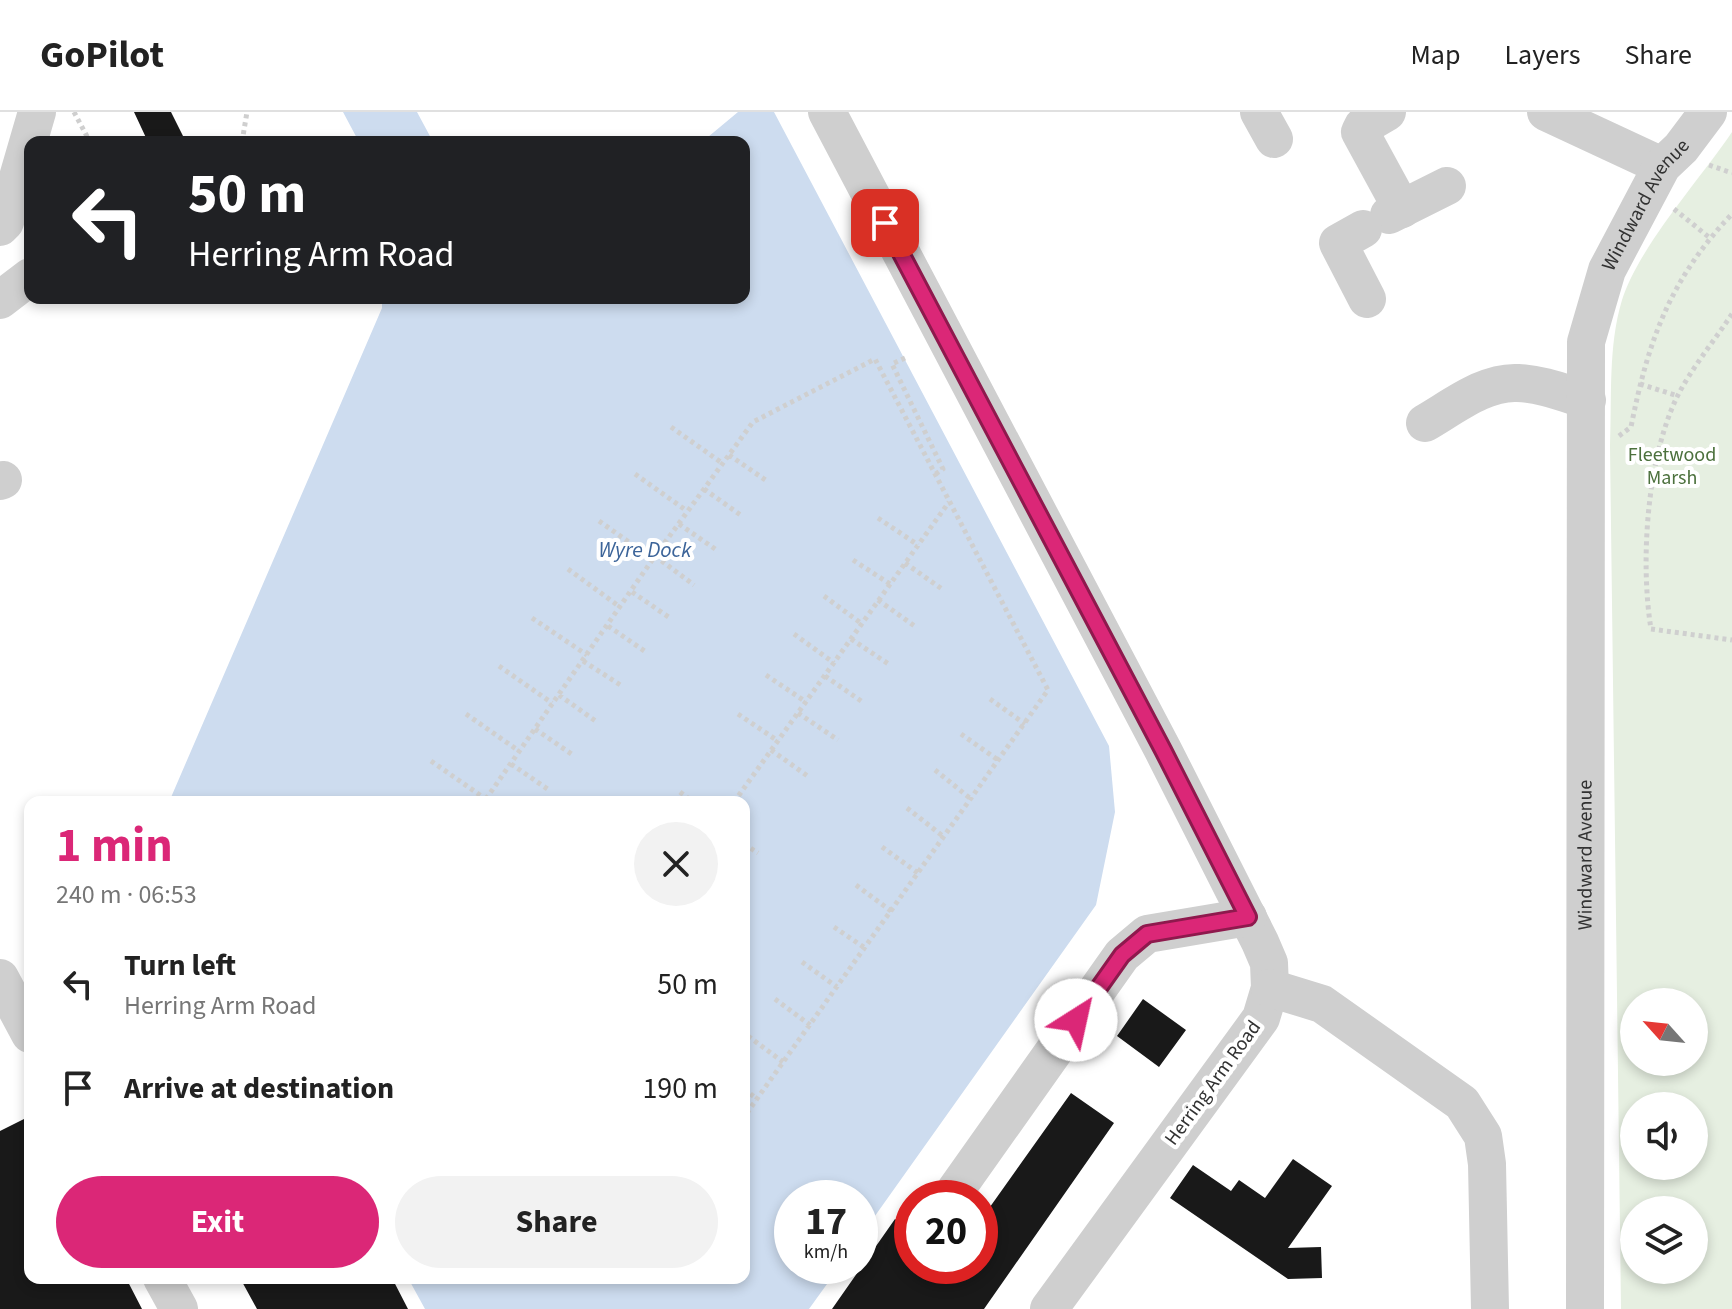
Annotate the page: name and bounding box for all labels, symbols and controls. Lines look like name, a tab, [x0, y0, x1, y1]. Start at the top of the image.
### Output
text: GoPilot	[40, 28, 164, 82]
text: Map	[1410, 35, 1460, 75]
text: Layers	[1504, 35, 1580, 75]
text: Share	[1624, 35, 1692, 75]
street label: Windward Avenue	[1595, 134, 1697, 276]
text: 50 m	[188, 155, 306, 234]
icon: left	[56, 168, 160, 272]
pin	[851, 189, 919, 257]
icon: arrive	[863, 201, 907, 245]
text: Herring Arm Road	[188, 229, 455, 280]
park label: Fleetwood Marsh	[1628, 441, 1716, 492]
water label: Wyre Dock	[598, 534, 692, 566]
street label: Windward Avenue	[1571, 780, 1600, 930]
text: 1 min	[56, 812, 173, 880]
button: close	[634, 822, 718, 906]
text: 240 m · 06:53	[56, 876, 197, 913]
text: Turn left	[124, 944, 236, 987]
icon: left	[56, 962, 100, 1006]
text: 50 m	[657, 963, 718, 1006]
position arrow	[1034, 978, 1118, 1062]
text: Herring Arm Road	[124, 987, 317, 1024]
north arrow	[1620, 988, 1708, 1076]
map controls	[1620, 988, 1708, 1284]
street label: Herring Arm Road	[1158, 1015, 1268, 1151]
icon: arrive	[56, 1066, 100, 1110]
text: Arrive at destination	[124, 1067, 394, 1110]
text: 190 m	[642, 1067, 718, 1110]
button: sound	[1620, 1092, 1708, 1180]
button: Exit	[56, 1176, 379, 1268]
button: Share	[395, 1176, 718, 1268]
speed limit sign: 20	[894, 1180, 998, 1284]
text: 17	[805, 1193, 847, 1250]
button: layers	[1620, 1196, 1708, 1284]
text: km/h	[804, 1238, 848, 1266]

